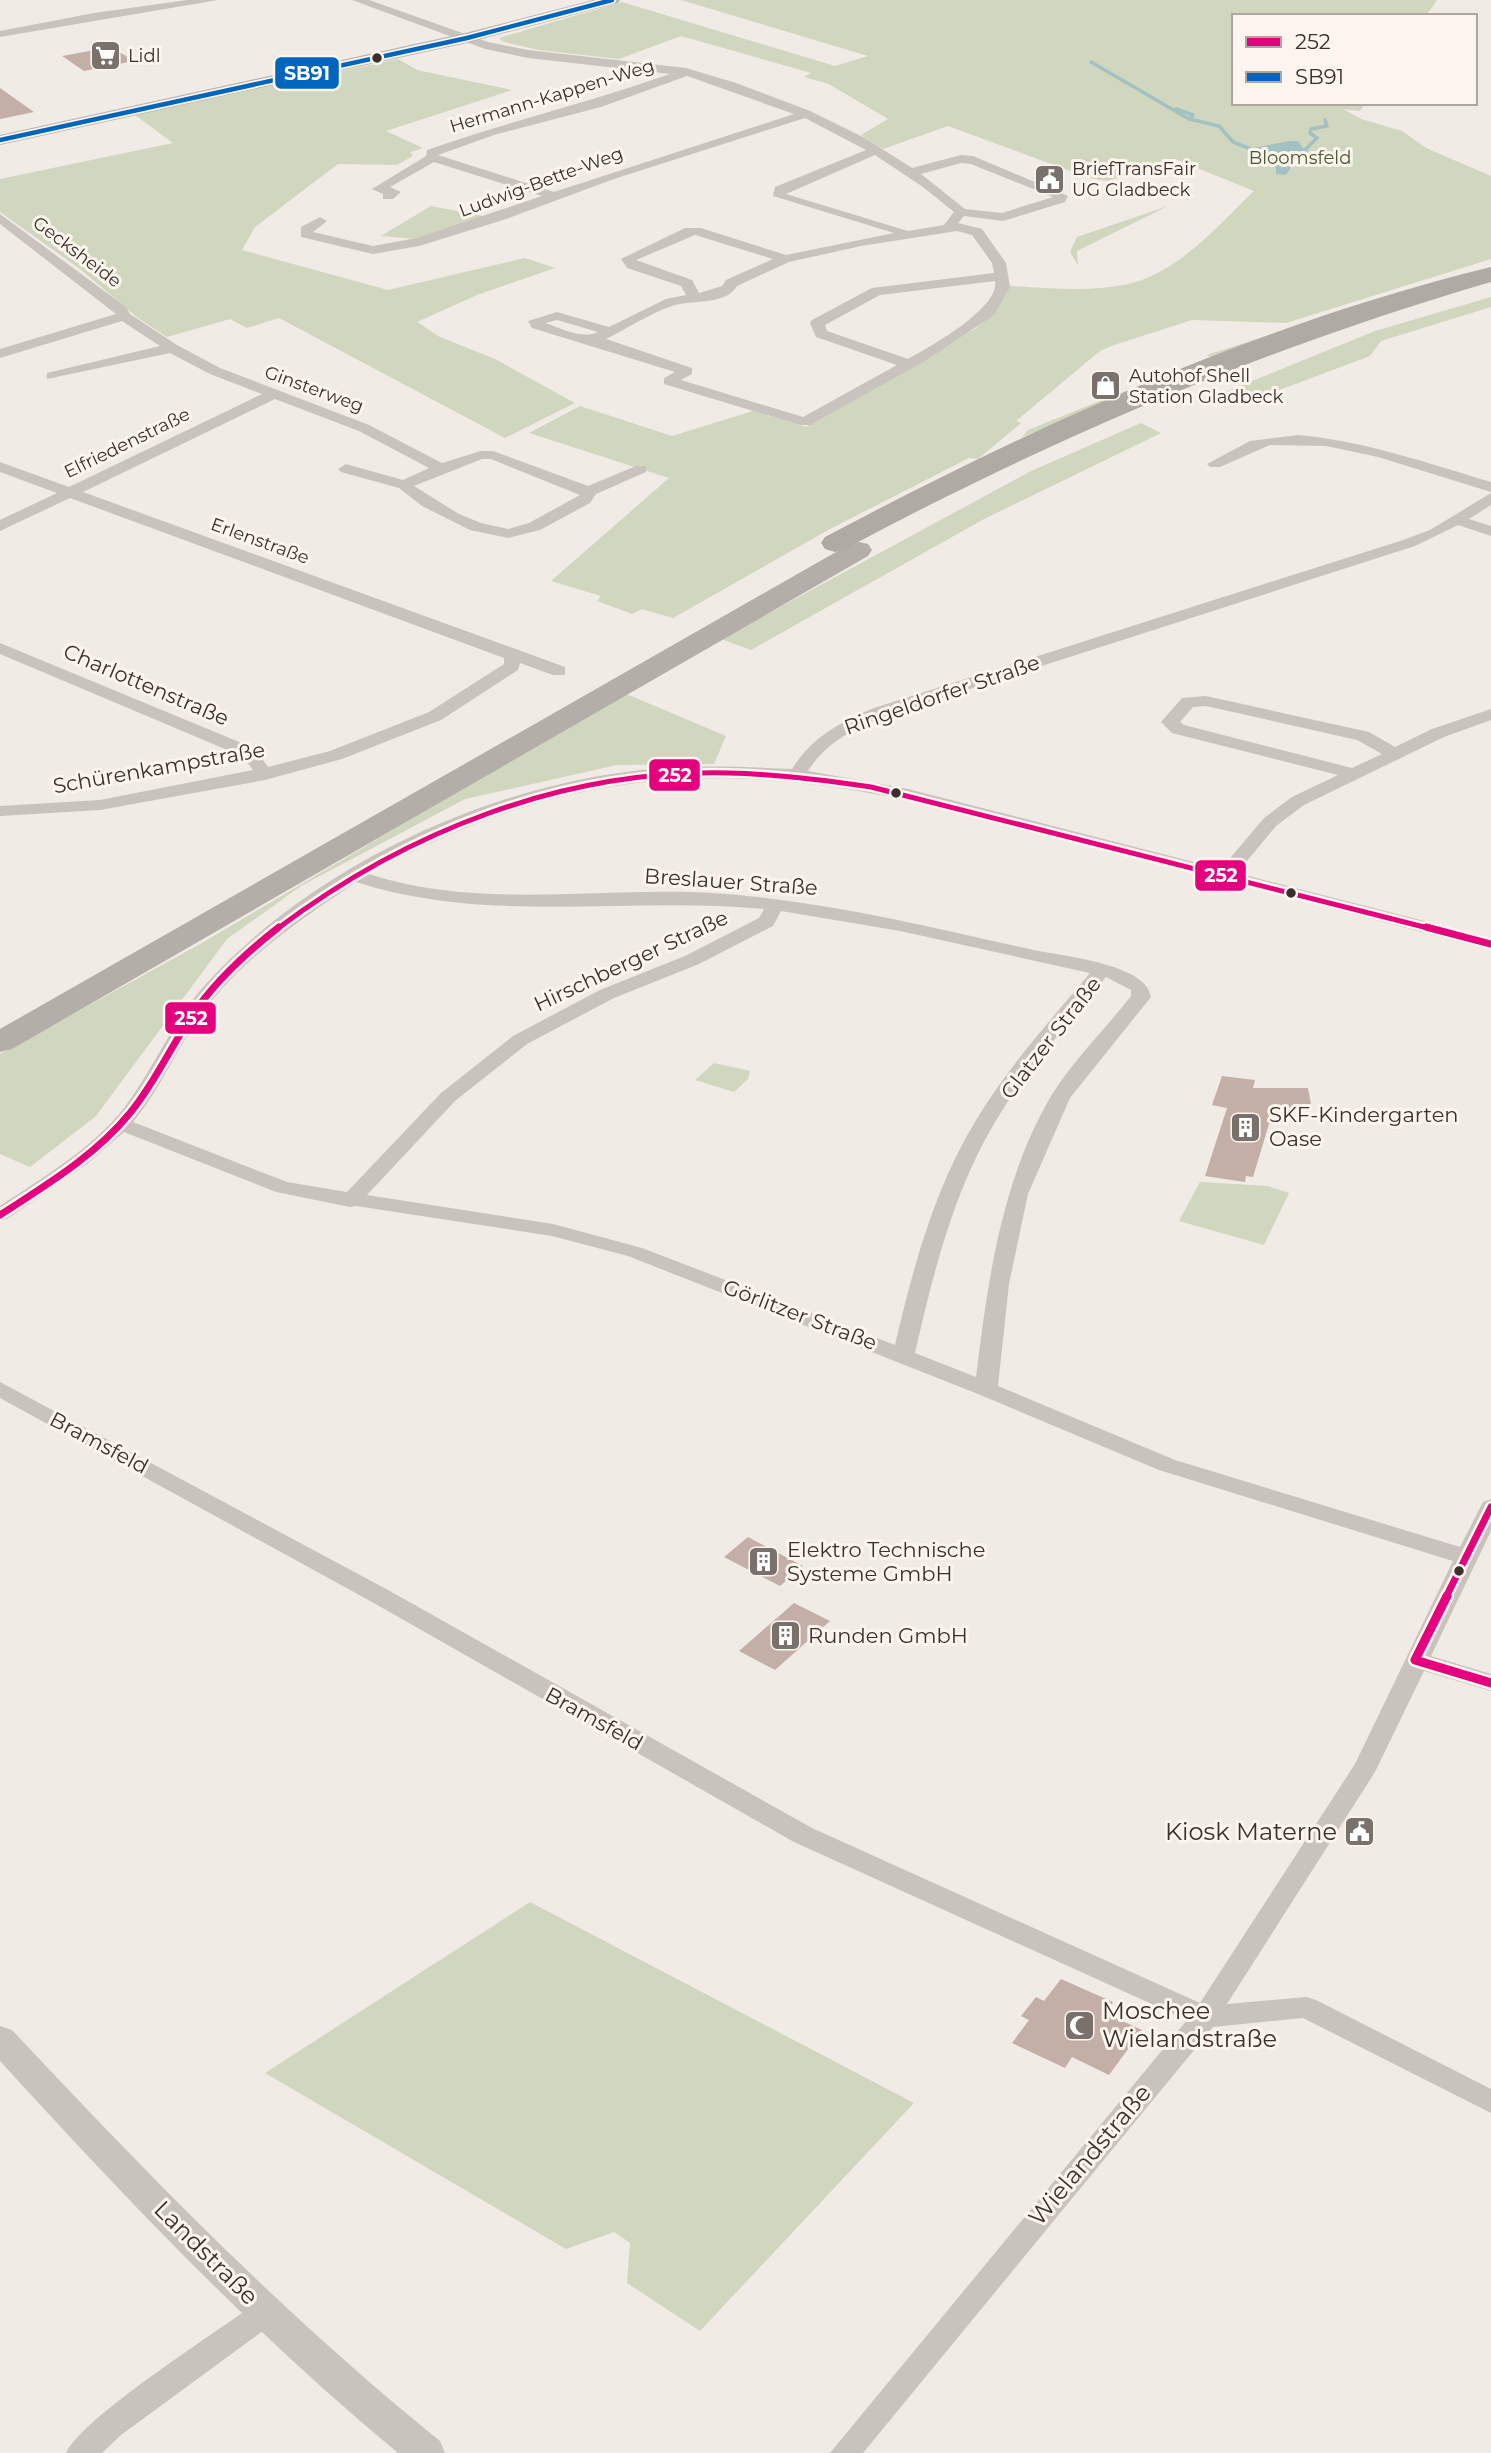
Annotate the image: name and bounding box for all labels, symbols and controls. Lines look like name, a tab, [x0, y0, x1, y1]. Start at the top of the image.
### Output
legend	[1232, 14, 1477, 105]
text: 252	[1295, 29, 1331, 54]
supermarket icon: Lidl	[88, 39, 122, 73]
place label: Lidl	[128, 45, 161, 67]
unlabelled marker	[370, 51, 384, 65]
street label: Hermann-Kappen-Weg	[447, 54, 657, 138]
line badge: SB91	[274, 56, 340, 90]
text: SB91	[284, 62, 330, 85]
text: SB91	[1295, 64, 1344, 89]
street label: Ludwig-Bette-Weg	[456, 142, 626, 222]
park label: Bloomsfeld	[1249, 147, 1351, 169]
place label: BriefTransFair UG Gladbeck	[1072, 158, 1196, 201]
public building icon: BriefTransFair UG Gladbeck	[1032, 162, 1066, 196]
street label: Gecksheide	[28, 212, 126, 292]
street label: Ginsterweg	[261, 361, 367, 417]
place label: Autohof Shell Station Gladbeck	[1129, 365, 1284, 408]
shop icon: Autohof Shell Station Gladbeck	[1089, 369, 1123, 403]
street label: Elfriedenstraße	[61, 403, 194, 483]
street label: Erlenstraße	[208, 513, 312, 569]
street label: Charlottenstraße	[60, 638, 233, 731]
street label: Ringeldorfer Straße	[841, 649, 1043, 740]
street label: Schürenkampstraße	[51, 737, 267, 798]
line badge: 252	[648, 758, 701, 792]
text: 252	[658, 764, 692, 787]
unlabelled marker	[889, 786, 903, 800]
line badge: 252	[1194, 859, 1247, 892]
street label: Breslauer Straße	[643, 863, 819, 900]
text: 252	[1204, 864, 1238, 887]
unlabelled marker	[1284, 886, 1298, 900]
street label: Hirschberger Straße	[530, 905, 732, 1017]
street label: Glatzer Straße	[995, 972, 1106, 1104]
line badge: 252	[164, 1001, 217, 1035]
text: 252	[174, 1007, 208, 1030]
place label: SKF-Kindergarten Oase	[1269, 1102, 1459, 1151]
building icon: SKF-Kindergarten Oase	[1229, 1110, 1263, 1144]
street label: Görlitzer Straße	[720, 1274, 881, 1355]
street label: Bramsfeld	[46, 1406, 153, 1479]
place label: Elektro Technische Systeme GmbH	[787, 1537, 985, 1586]
building icon: Elektro Technische Systeme GmbH	[747, 1545, 781, 1579]
unlabelled marker	[1452, 1564, 1466, 1578]
building icon: Runden GmbH	[768, 1619, 802, 1653]
place label: Runden GmbH	[808, 1623, 968, 1648]
street label: Bramsfeld	[541, 1681, 647, 1756]
public building icon: Kiosk Materne	[1343, 1815, 1377, 1849]
place label: Kiosk Materne	[1165, 1817, 1337, 1846]
place label: Moschee Wielandstraße	[1102, 1996, 1277, 2053]
mosque icon: Moschee Wielandstraße	[1062, 2008, 1096, 2042]
street label: Wielandstraße	[1022, 2078, 1157, 2231]
street label: Landstraße	[148, 2194, 265, 2311]

